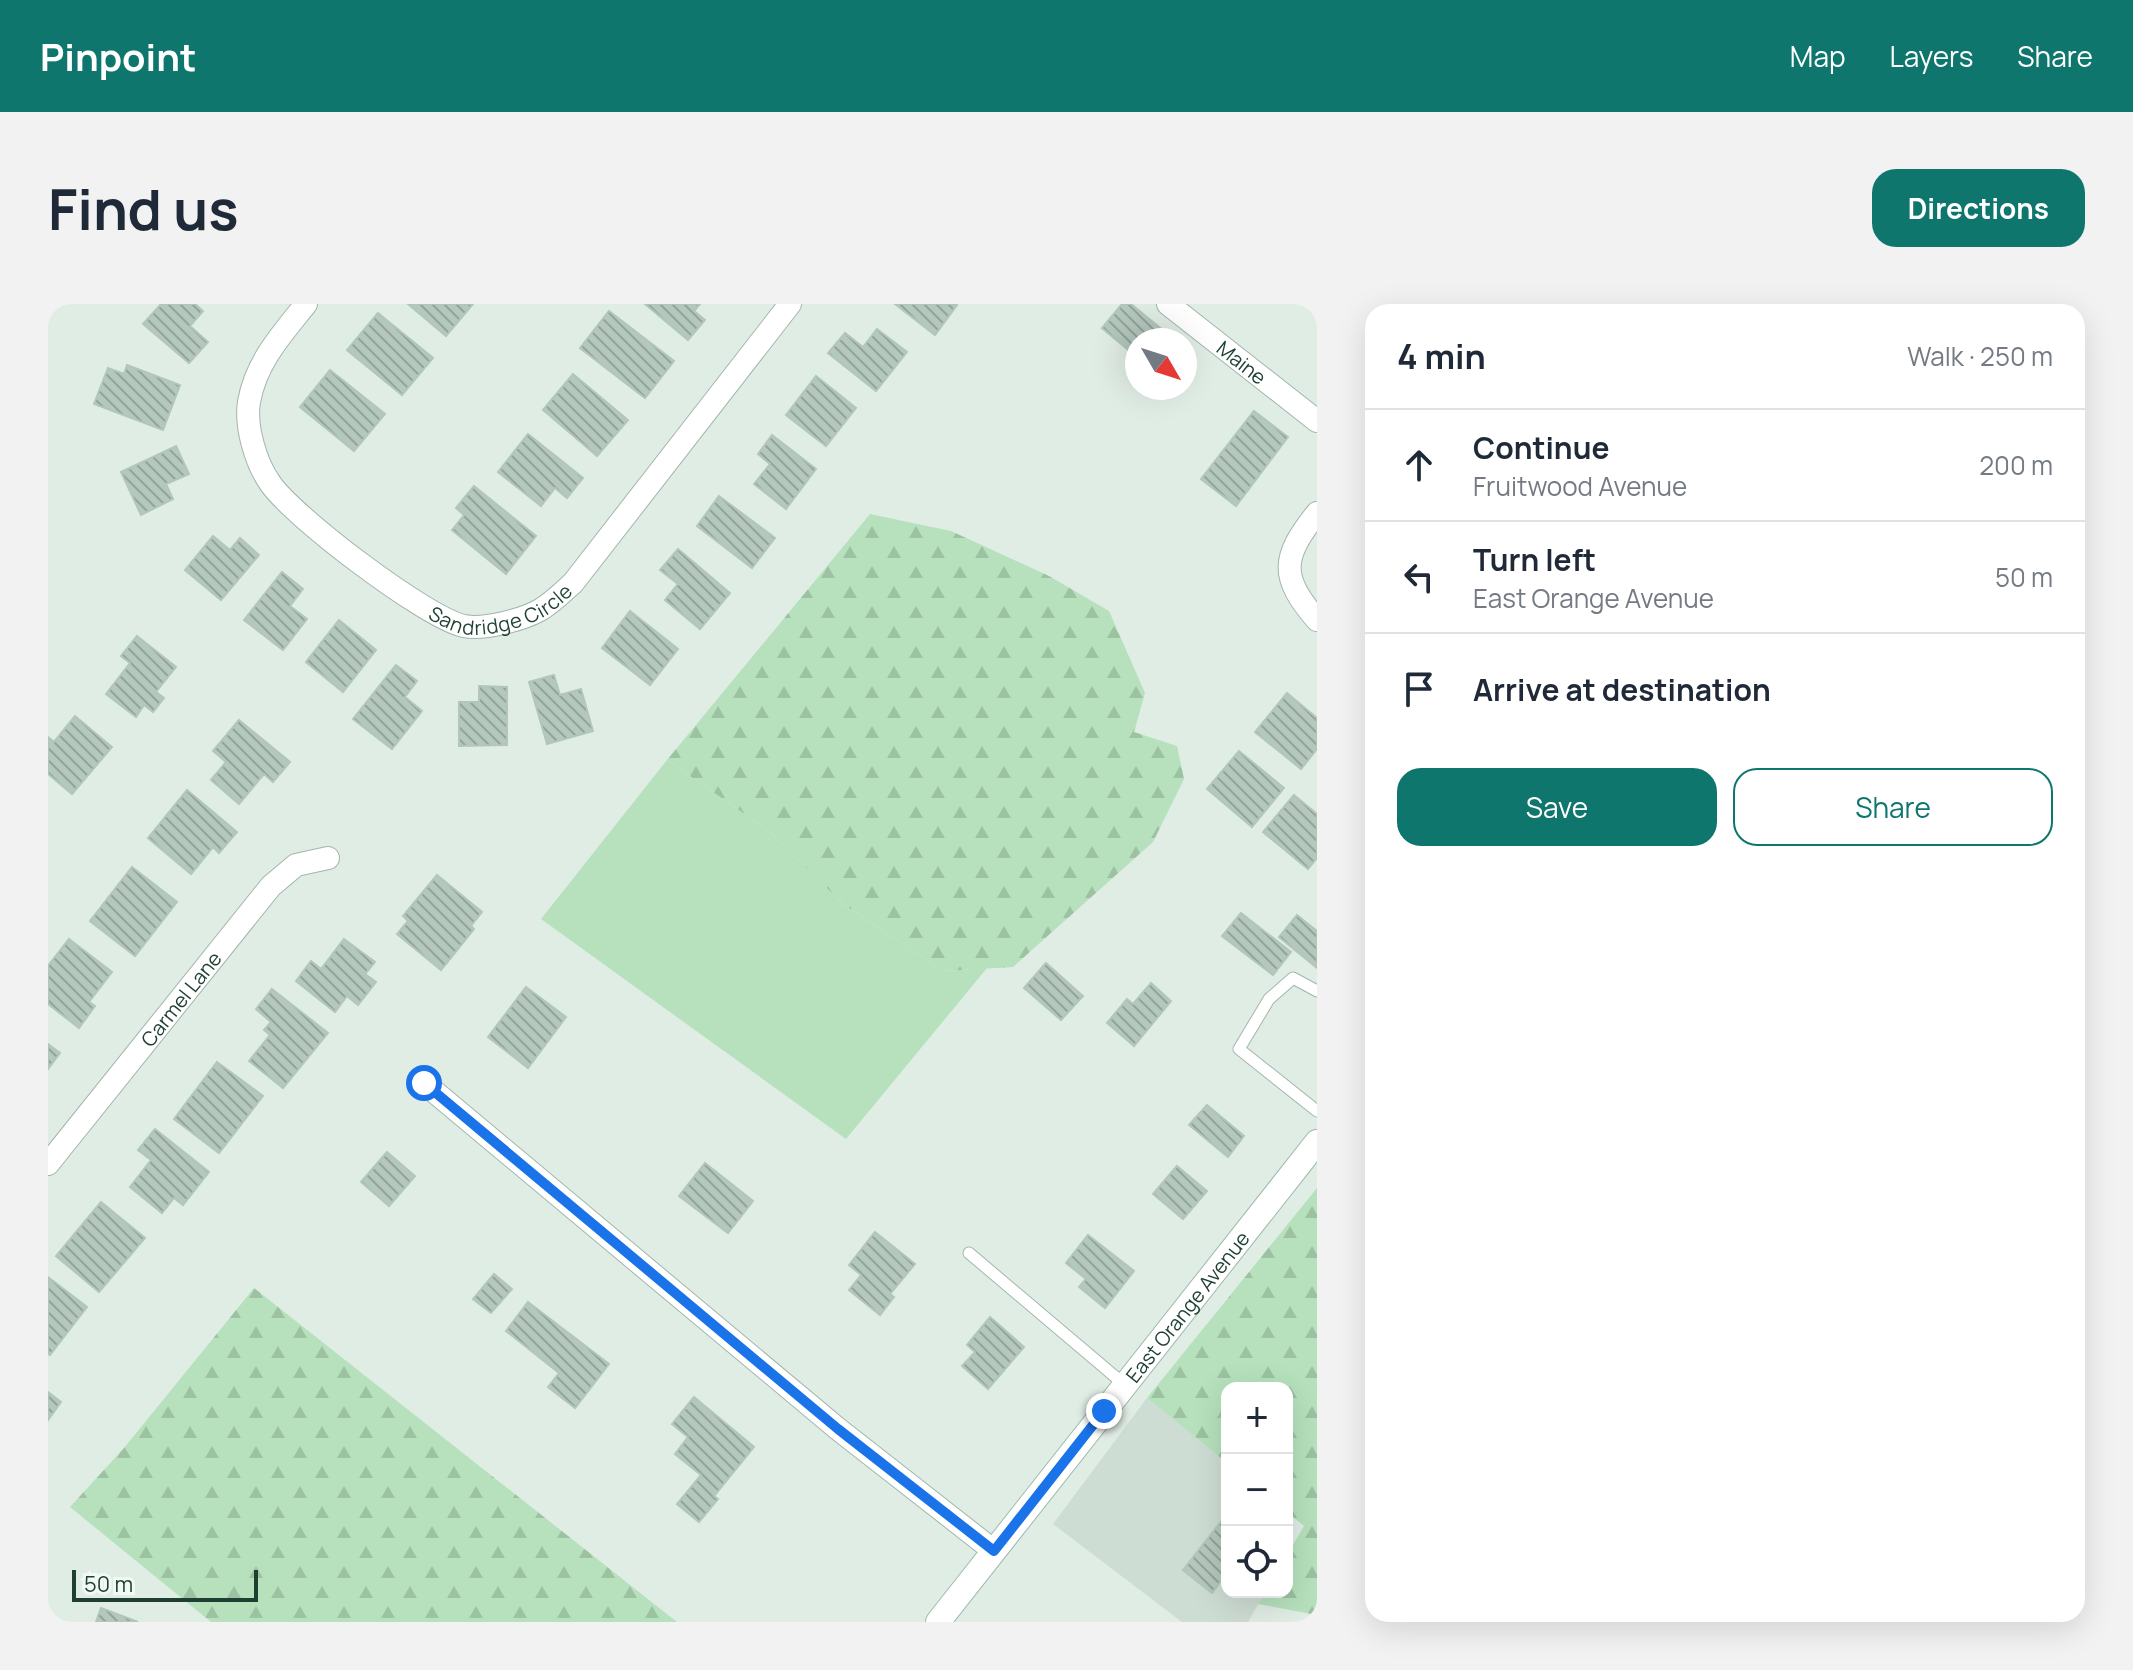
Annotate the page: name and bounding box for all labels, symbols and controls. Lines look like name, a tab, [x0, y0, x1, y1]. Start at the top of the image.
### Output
text: Pinpoint	[40, 30, 196, 82]
text: Map	[1790, 37, 1846, 75]
text: Layers	[1890, 37, 1973, 75]
text: Share	[2017, 37, 2093, 75]
button: Directions	[1872, 169, 2085, 247]
text: Find us	[48, 170, 239, 247]
north arrow	[1125, 328, 1197, 400]
text: 4 min	[1397, 333, 1486, 379]
street label: Maine	[1212, 334, 1272, 390]
text: Walk · 250 m	[1907, 338, 2053, 374]
text: Continue	[1473, 427, 1609, 468]
icon: ahead	[1397, 443, 1441, 487]
text: 200 m	[1979, 447, 2053, 483]
text: Fruitwood Avenue	[1473, 468, 1687, 504]
text: Turn left	[1473, 539, 1596, 580]
icon: left	[1397, 555, 1441, 599]
text: 50 m	[1995, 559, 2053, 595]
street label: Sandridge Circle	[424, 577, 577, 641]
text: East Orange Avenue	[1473, 580, 1714, 616]
icon: arrive	[1397, 667, 1441, 711]
text: Arrive at destination	[1473, 669, 1771, 710]
button: Save	[1397, 768, 1717, 846]
button: Share	[1733, 768, 2053, 846]
street label: Carmel Lane	[134, 945, 227, 1052]
route start	[406, 1065, 442, 1101]
street label: East Orange Avenue	[1119, 1225, 1255, 1388]
map controls	[1221, 1382, 1293, 1598]
button: +	[1221, 1382, 1293, 1454]
route end	[1086, 1393, 1122, 1429]
button: −	[1221, 1454, 1293, 1526]
button: locate	[1221, 1526, 1293, 1598]
scale bar	[72, 1566, 258, 1602]
text: 50 m	[84, 1569, 133, 1599]

